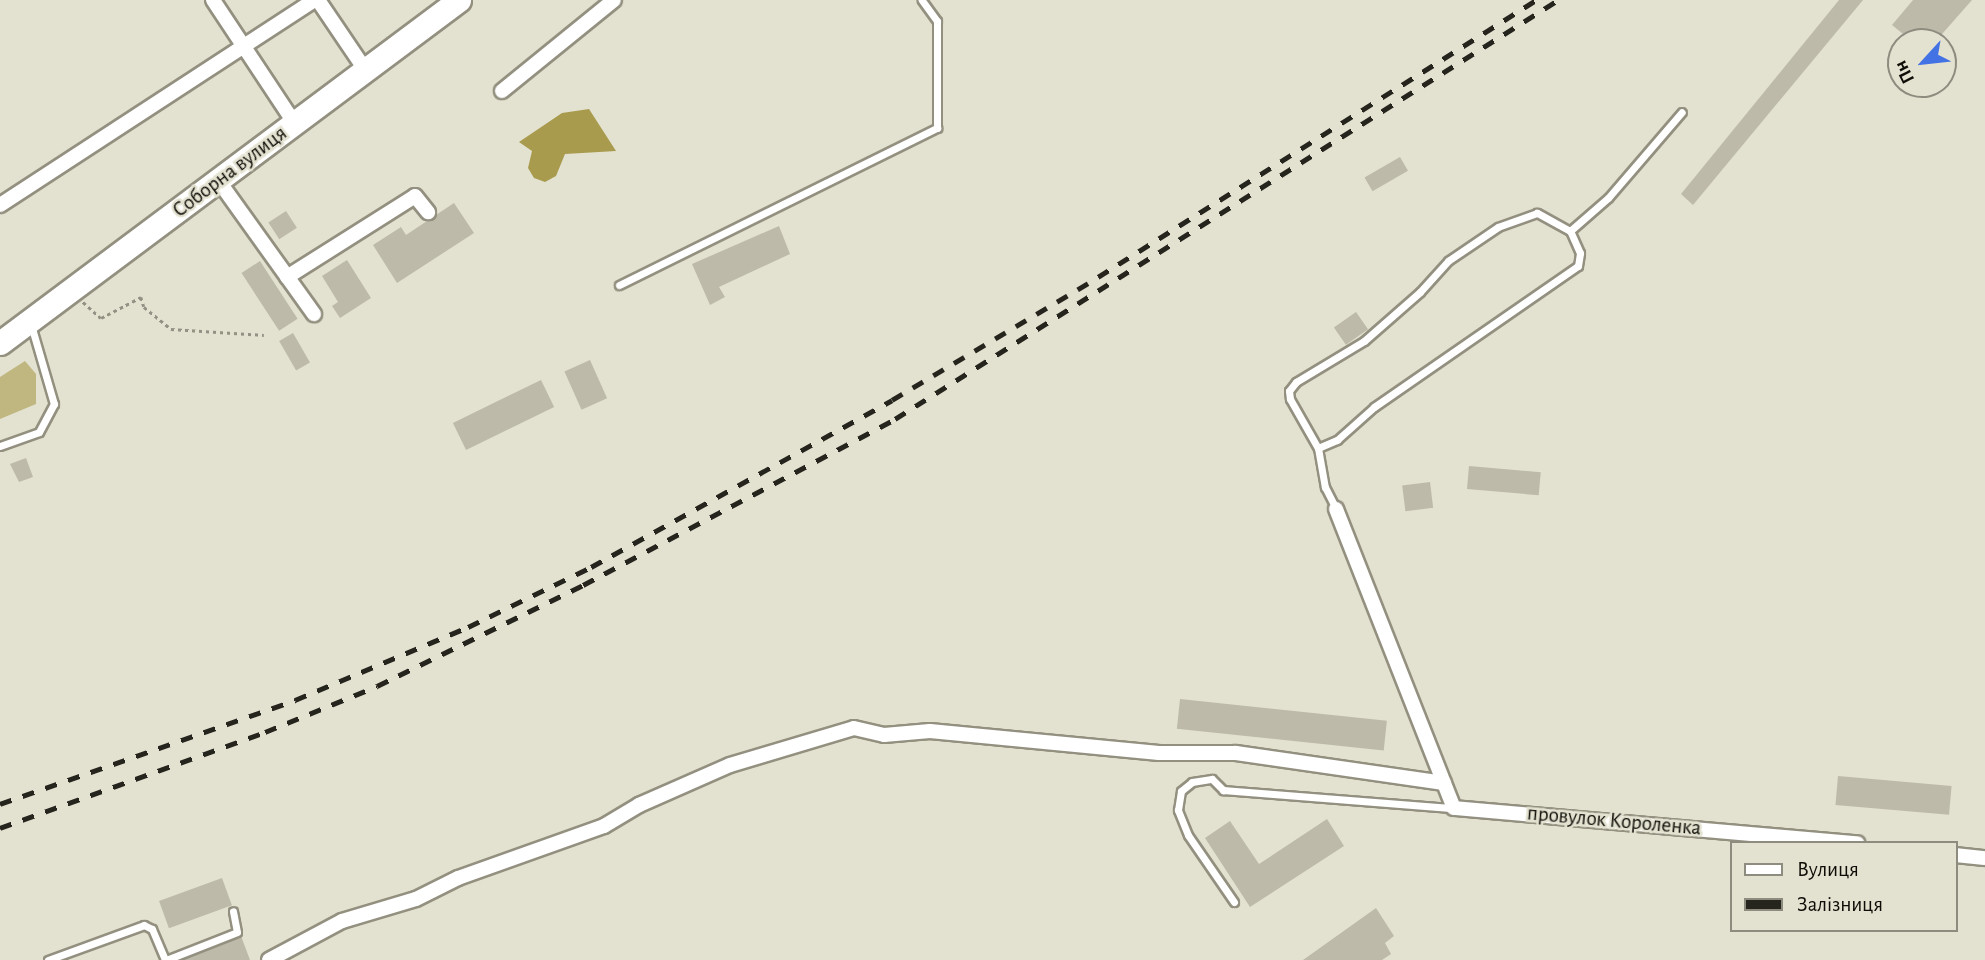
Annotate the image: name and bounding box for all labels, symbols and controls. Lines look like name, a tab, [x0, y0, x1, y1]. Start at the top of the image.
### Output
north arrow	[1887, 28, 1957, 98]
text: Пн	[1891, 57, 1918, 86]
street label: Соборна вулиця	[168, 121, 292, 223]
street label: провулок Короленка	[1526, 801, 1702, 841]
legend	[1730, 841, 1957, 932]
text: Вулиця	[1797, 859, 1859, 880]
text: Залізниця	[1797, 894, 1883, 915]

